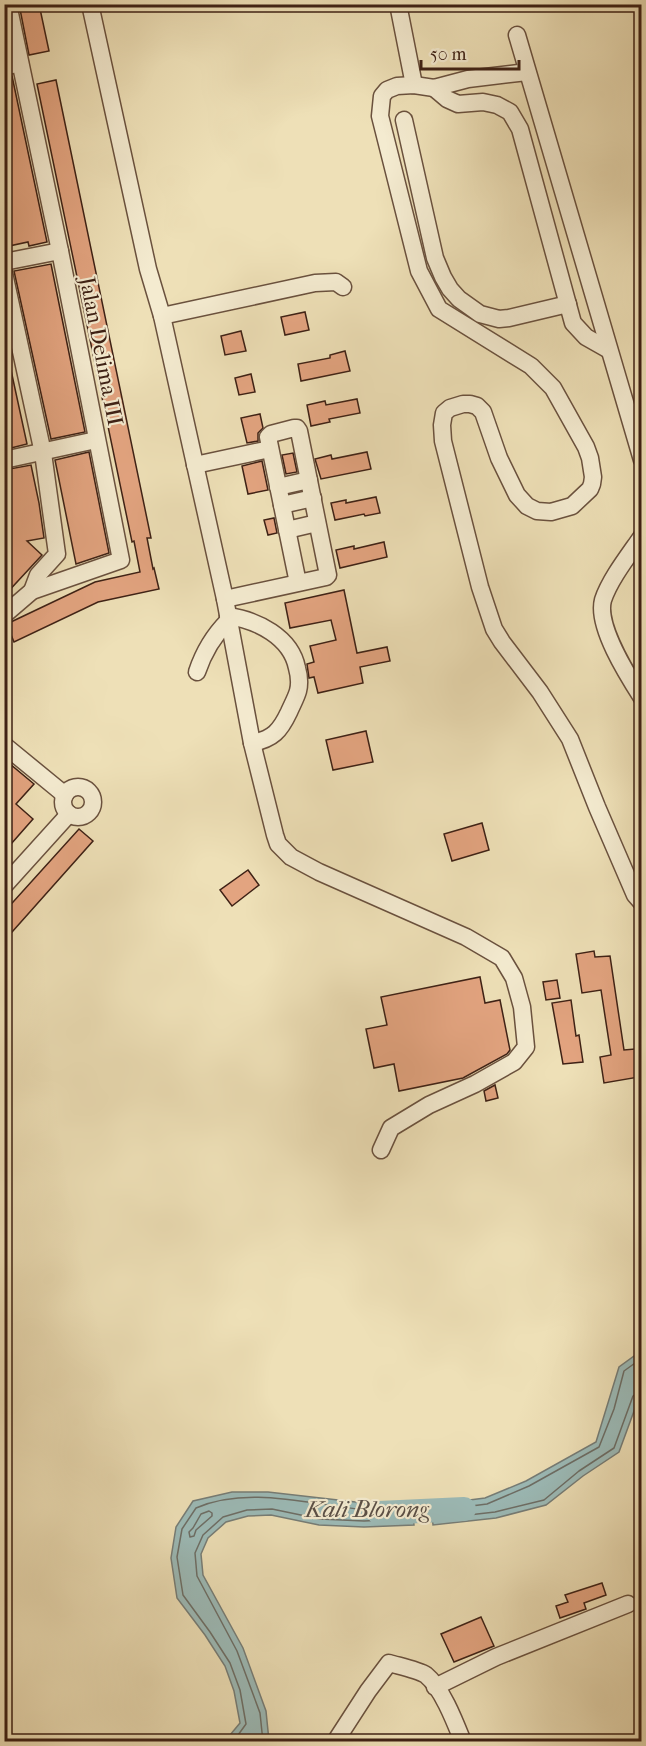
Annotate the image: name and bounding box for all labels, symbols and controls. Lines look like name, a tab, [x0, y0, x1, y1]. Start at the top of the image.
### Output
scale bar	[421, 33, 518, 71]
text: 50 m	[430, 44, 467, 65]
street label: Jalan Delima III	[73, 273, 128, 428]
water label: Kali Blorong	[303, 1495, 429, 1523]

